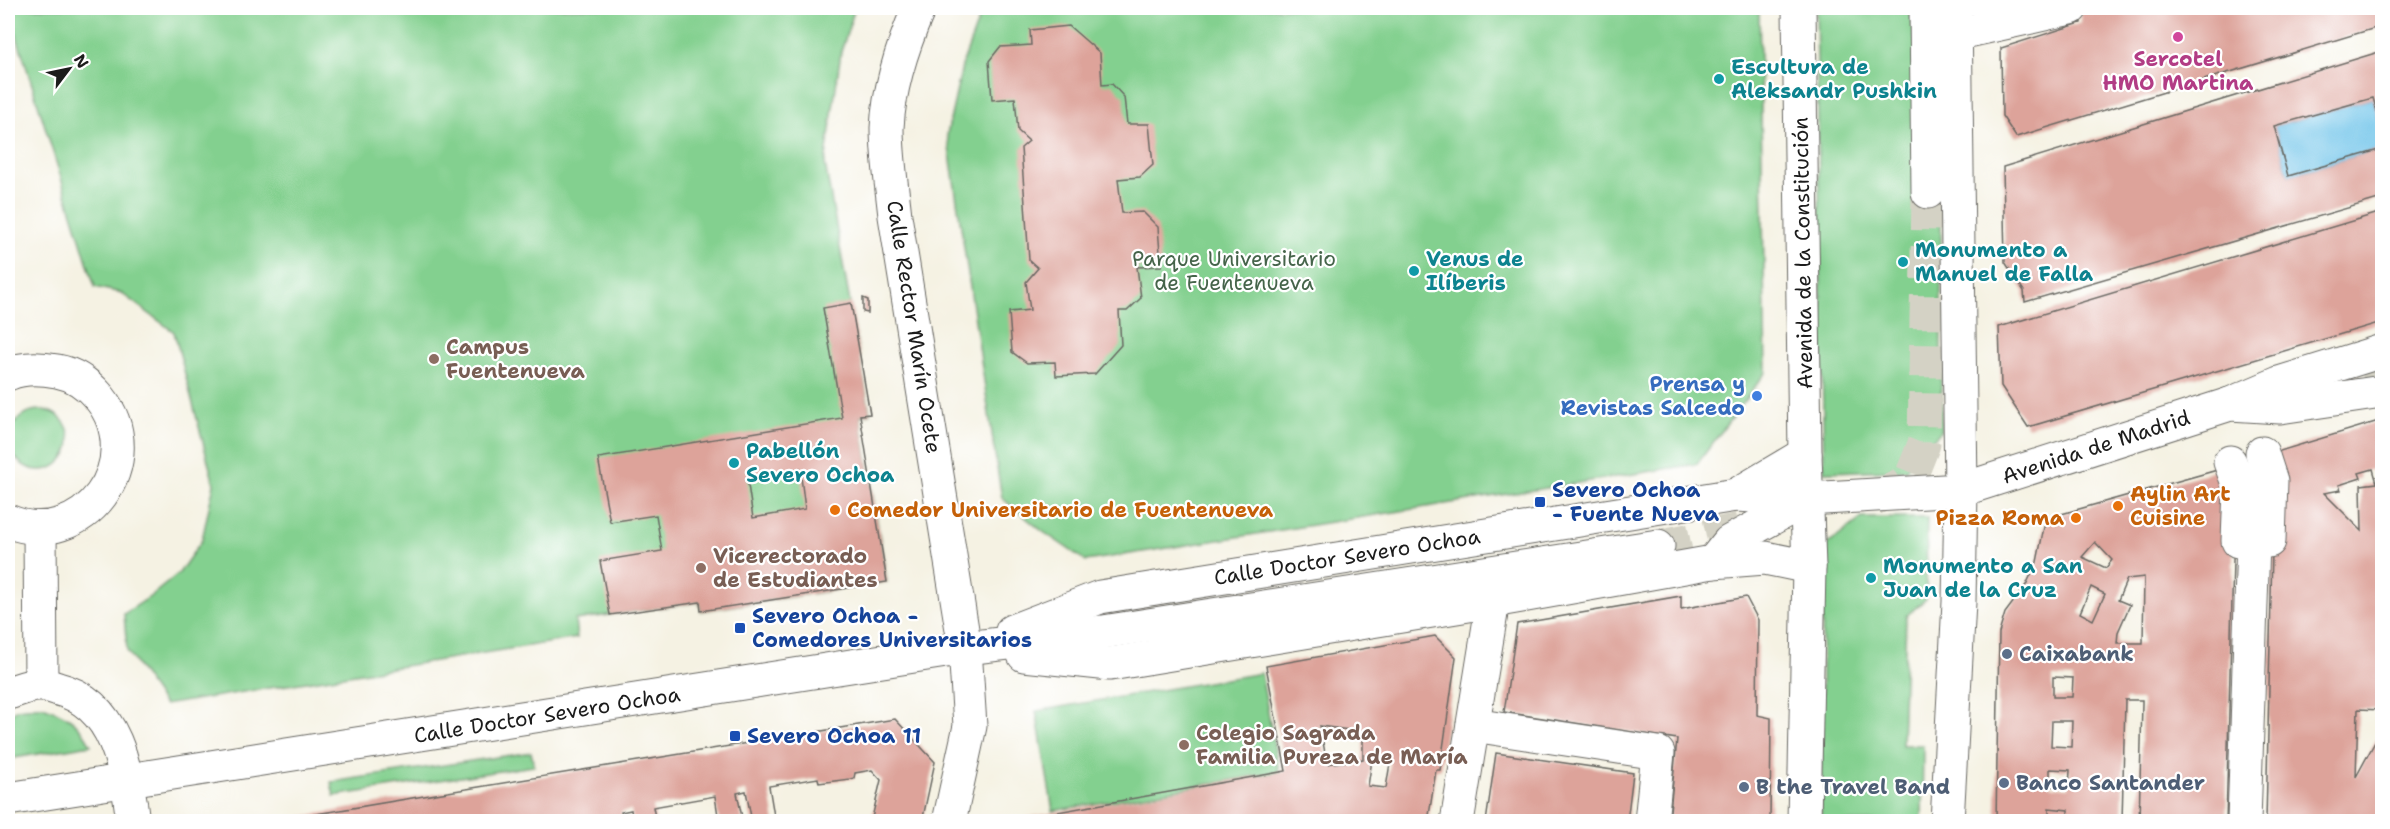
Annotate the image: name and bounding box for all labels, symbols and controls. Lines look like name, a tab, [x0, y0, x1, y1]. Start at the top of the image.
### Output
marker: Sercotel HMO Martina	[2171, 30, 2185, 44]
north arrow	[39, 39, 99, 99]
place label: Sercotel HMO Martina	[2103, 45, 2254, 97]
text: N	[69, 50, 94, 72]
place label: Escultura de Aleksandr Pushkin	[1731, 53, 1937, 105]
marker: Escultura de Aleksandr Pushkin	[1712, 72, 1726, 86]
street label: Avenida de la Constitución	[1787, 117, 1819, 389]
street label: Calle Rector Marín Ocete	[880, 198, 948, 456]
place label: Monumento a Manuel de Falla	[1915, 236, 2094, 288]
park label: Parque Universitario de Fuentenueva	[1132, 245, 1336, 297]
place label: Venus de Ilíberis	[1426, 245, 1524, 297]
marker: Monumento a Manuel de Falla	[1896, 255, 1910, 269]
marker: Venus de Ilíberis	[1407, 264, 1421, 278]
place label: Campus Fuentenueva	[446, 333, 586, 385]
marker: Campus Fuentenueva	[427, 352, 441, 366]
place label: Prensa y Revistas Salcedo	[1561, 370, 1745, 422]
marker: Prensa y Revistas Salcedo	[1750, 389, 1764, 403]
street label: Avenida de Madrid	[1999, 403, 2193, 491]
place label: Pabellón Severo Ochoa	[746, 437, 895, 489]
marker: Pabellón Severo Ochoa	[727, 456, 741, 470]
place label: Severo Ochoa - Fuente Nueva	[1552, 476, 1720, 528]
place label: Aylin Art Cuisine	[2130, 480, 2231, 532]
marker: Severo Ochoa - Fuente Nueva	[1533, 495, 1547, 509]
place label: Comedor Universitario de Fuentenueva	[847, 496, 1274, 524]
marker: Aylin Art Cuisine	[2111, 499, 2125, 513]
marker: Comedor Universitario de Fuentenueva	[828, 503, 842, 517]
place label: Pizza Roma	[1935, 504, 2065, 532]
marker: Pizza Roma	[2069, 511, 2083, 525]
street label: Calle Doctor Severo Ochoa	[1212, 522, 1482, 592]
place label: Vicerectorado de Estudiantes	[713, 542, 878, 594]
place label: Monumento a San Juan de la Cruz	[1883, 552, 2083, 604]
marker: Vicerectorado de Estudiantes	[694, 561, 708, 575]
marker: Monumento a San Juan de la Cruz	[1864, 571, 1878, 585]
place label: Severo Ochoa - Comedores Universitarios	[752, 602, 1032, 654]
marker: Severo Ochoa - Comedores Universitarios	[733, 621, 747, 635]
place label: Caixabank	[2019, 640, 2134, 668]
marker: Caixabank	[2000, 647, 2014, 661]
street label: Calle Doctor Severo Ochoa	[412, 680, 682, 750]
place label: Colegio Sagrada Familia Pureza de María	[1196, 719, 1468, 771]
place label: Severo Ochoa 11	[747, 722, 921, 750]
marker: Severo Ochoa 11	[728, 729, 742, 743]
marker: Colegio Sagrada Familia Pureza de María	[1177, 738, 1191, 752]
place label: Banco Santander	[2016, 769, 2205, 797]
place label: B the Travel Band	[1756, 773, 1950, 801]
marker: Banco Santander	[1997, 776, 2011, 790]
marker: B the Travel Band	[1737, 780, 1751, 794]

